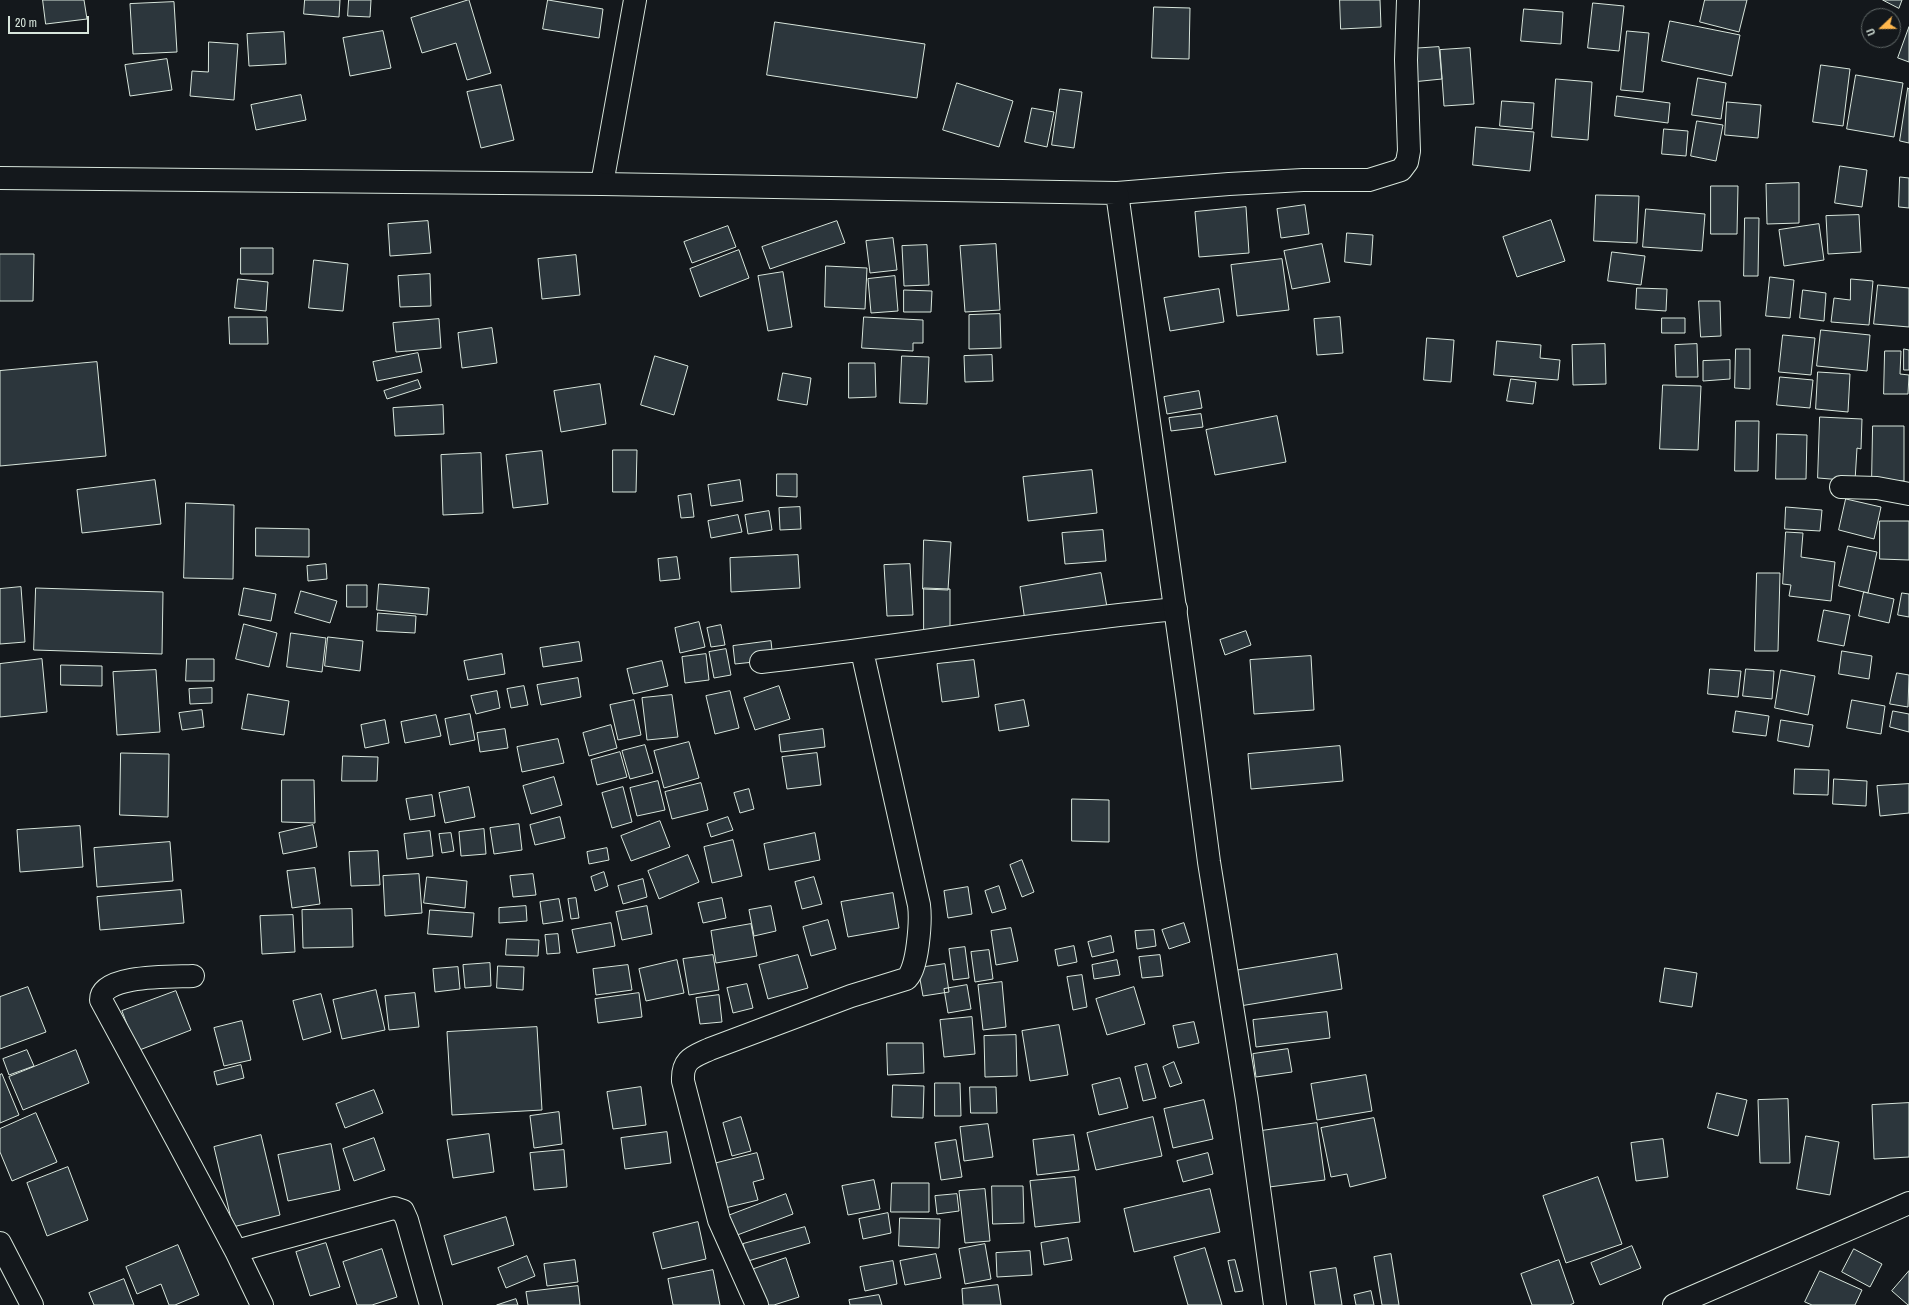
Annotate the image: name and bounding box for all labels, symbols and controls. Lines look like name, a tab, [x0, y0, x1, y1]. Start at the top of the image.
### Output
scale bar	[10, 8, 91, 34]
north arrow	[1861, 8, 1901, 48]
text: 20 m	[15, 15, 37, 31]
text: U	[1863, 26, 1879, 38]

